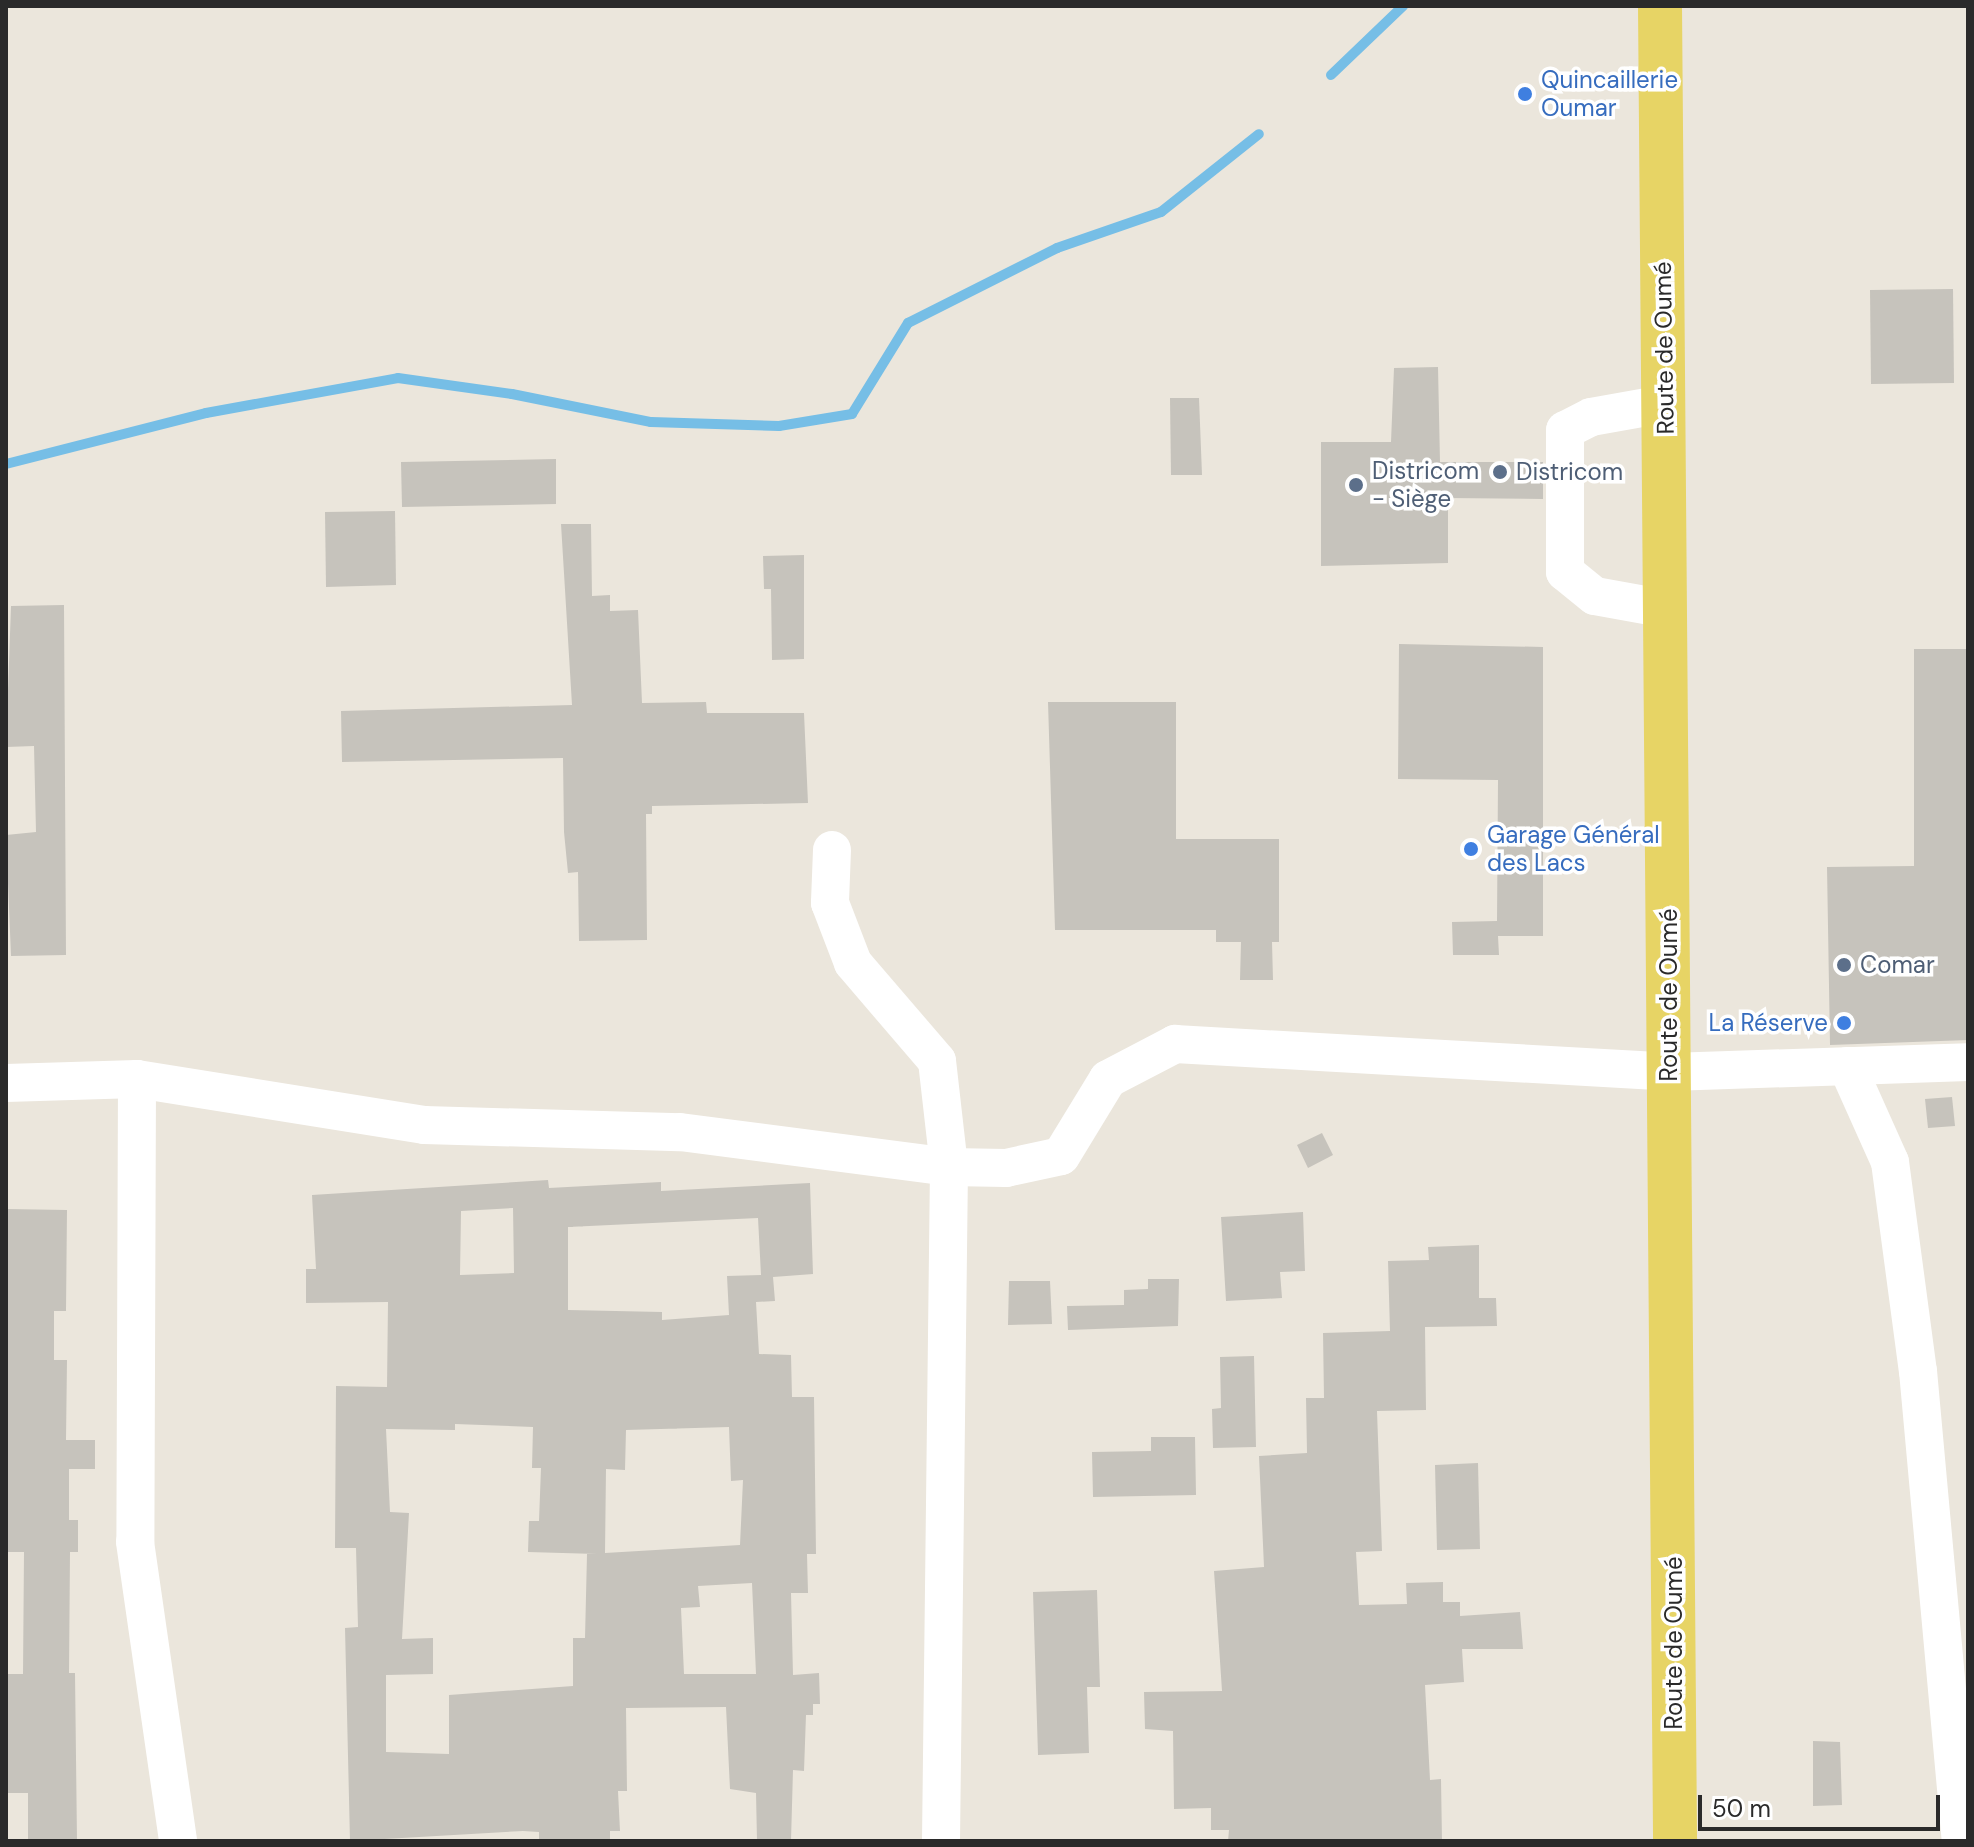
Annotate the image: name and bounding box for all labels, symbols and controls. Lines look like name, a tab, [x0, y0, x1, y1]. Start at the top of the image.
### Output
place label: Quincaillerie Oumar	[1541, 66, 1678, 122]
marker: Quincaillerie Oumar	[1516, 85, 1534, 103]
street label: Route de Oumé	[1648, 261, 1680, 435]
place label: Districom - Siège	[1372, 457, 1479, 513]
place label: Districom	[1516, 458, 1623, 486]
marker: Districom	[1491, 463, 1509, 481]
marker: Districom - Siège	[1347, 476, 1365, 494]
place label: Garage Général des Lacs	[1487, 821, 1660, 877]
marker: Garage Général des Lacs	[1462, 840, 1480, 858]
street label: Route de Oumé	[1655, 908, 1683, 1082]
place label: Comar	[1860, 951, 1935, 979]
marker: Comar	[1835, 956, 1853, 974]
place label: La Réserve	[1709, 1009, 1828, 1037]
marker: La Réserve	[1835, 1014, 1853, 1032]
street label: Route de Oumé	[1660, 1556, 1688, 1730]
scale bar	[1702, 1779, 1944, 1829]
text: 50 m	[1712, 1793, 1771, 1824]

